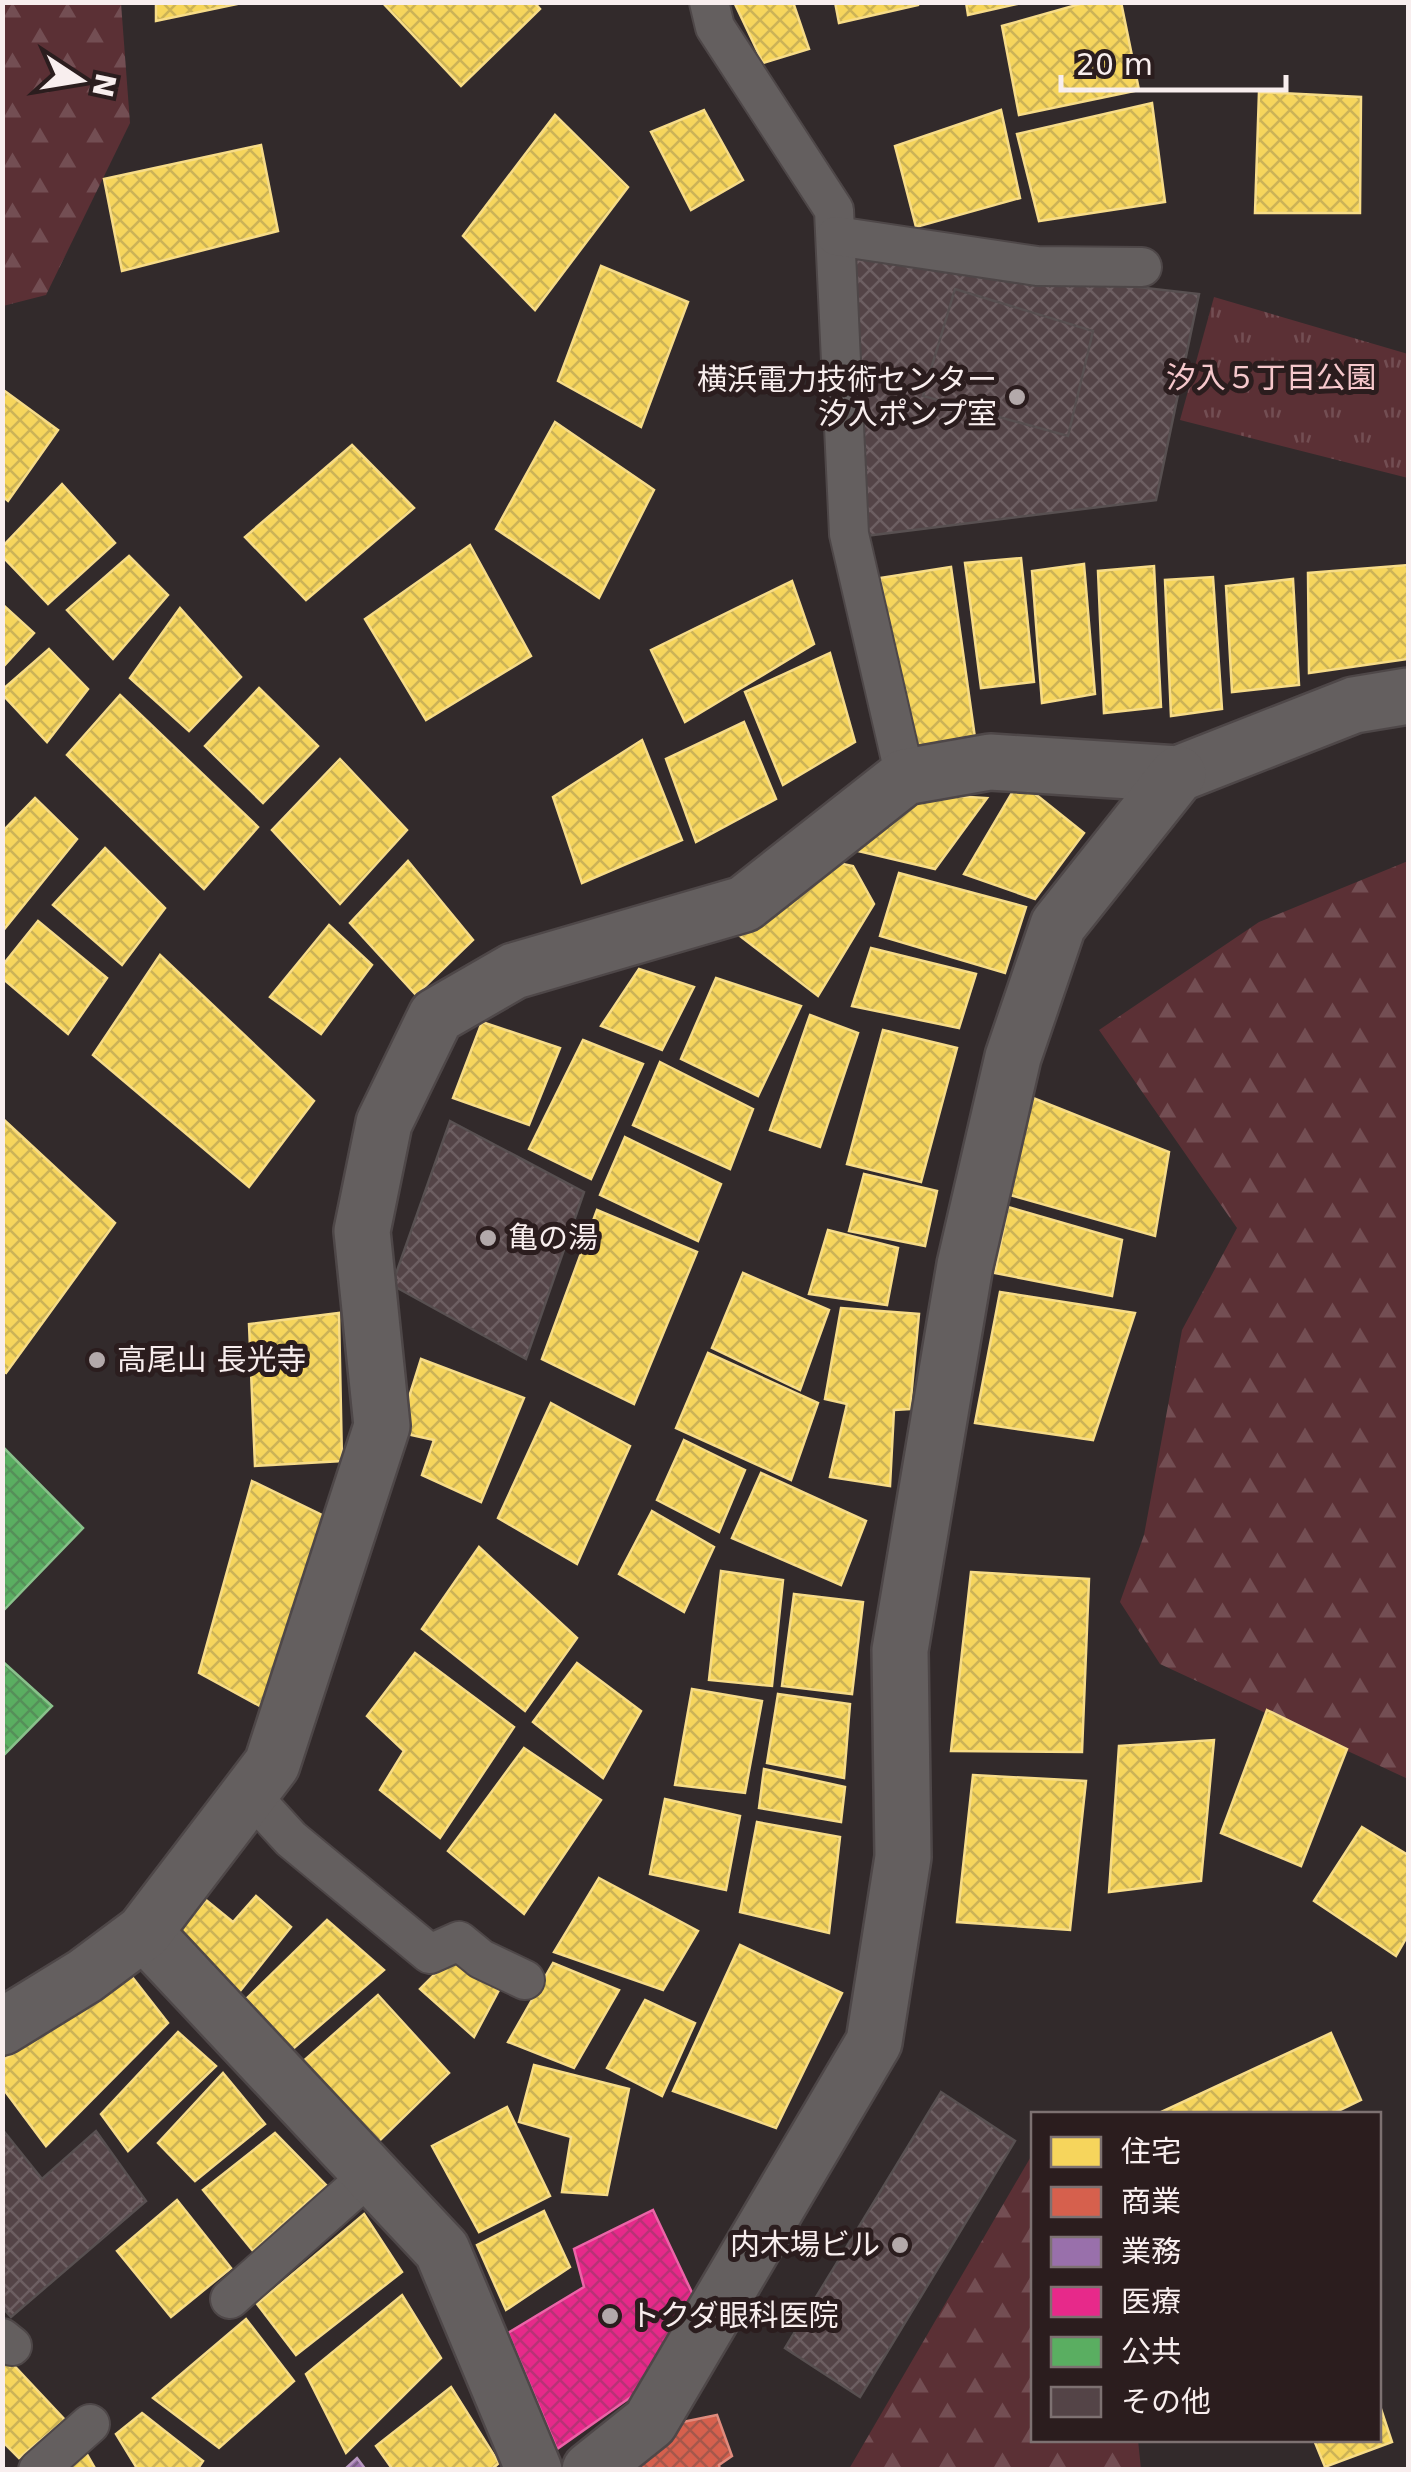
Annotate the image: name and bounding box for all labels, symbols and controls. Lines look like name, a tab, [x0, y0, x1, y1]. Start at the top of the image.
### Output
north arrow	[30, 30, 130, 130]
scale bar	[1061, 30, 1286, 92]
text: 20 m	[1076, 47, 1153, 82]
text: N	[85, 70, 123, 100]
park label: 汐入５丁目公園	[1166, 360, 1376, 395]
place label: 横浜電力技術センター 汐入ポンプ室	[697, 362, 997, 431]
marker: 横浜電力技術センター 汐入ポンプ室	[1006, 386, 1028, 408]
place label: 亀の湯	[508, 1220, 598, 1255]
marker: 亀の湯	[477, 1227, 499, 1249]
place label: 高尾山 長光寺	[117, 1342, 307, 1377]
marker: 高尾山 長光寺	[86, 1349, 108, 1371]
legend	[1031, 2112, 1381, 2442]
text: 住宅	[1121, 2134, 1181, 2169]
text: 商業	[1121, 2184, 1181, 2219]
place label: 内木場ビル	[730, 2227, 880, 2262]
marker: 内木場ビル	[889, 2234, 911, 2256]
text: 業務	[1121, 2234, 1181, 2269]
text: 医療	[1121, 2284, 1181, 2319]
place label: トクダ眼科医院	[630, 2298, 839, 2333]
marker: トクダ眼科医院	[599, 2305, 621, 2327]
text: 公共	[1121, 2334, 1181, 2369]
text: その他	[1121, 2384, 1211, 2419]

